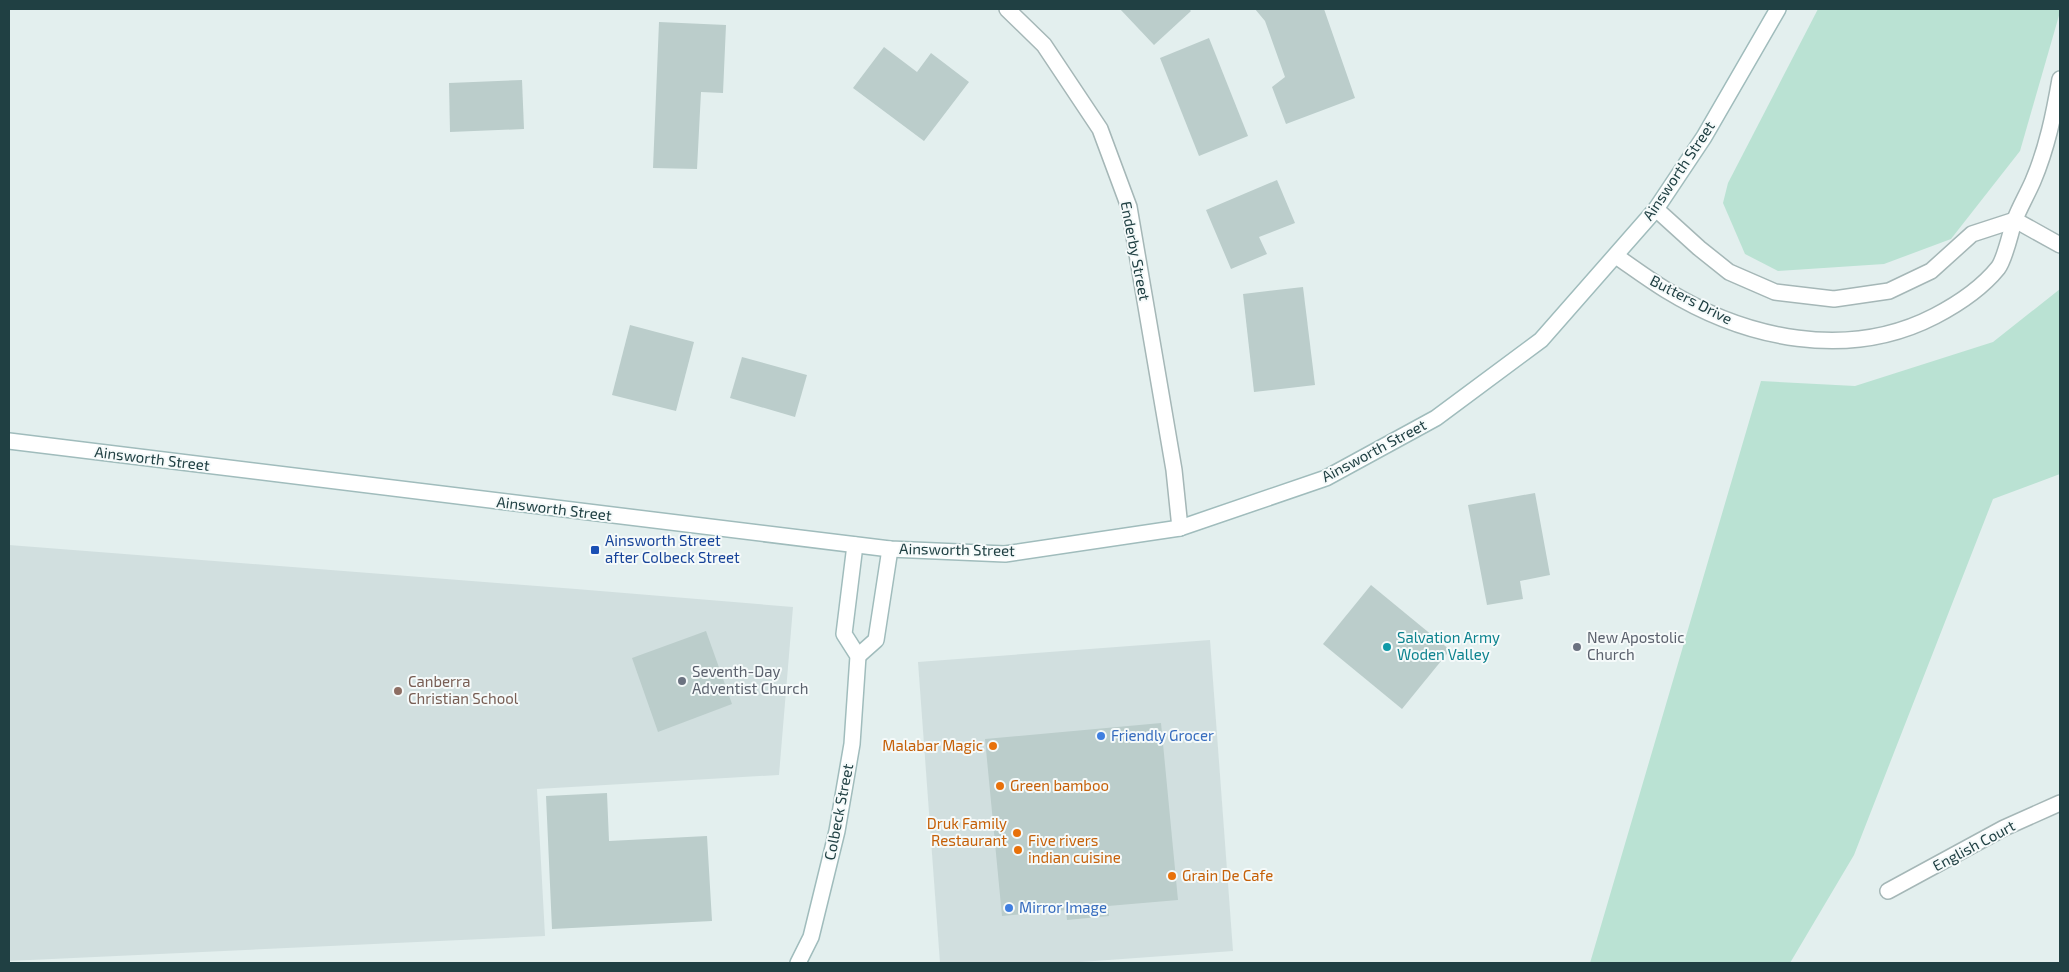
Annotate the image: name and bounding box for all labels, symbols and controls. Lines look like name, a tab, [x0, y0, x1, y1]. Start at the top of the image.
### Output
street label: Ainsworth Street	[1638, 117, 1718, 223]
street label: Enderby Street	[1118, 200, 1154, 302]
street label: Butters Drive	[1647, 271, 1736, 328]
street label: Ainsworth Street	[1318, 415, 1429, 485]
street label: Ainsworth Street	[94, 442, 211, 474]
street label: Ainsworth Street	[496, 492, 613, 524]
place label: Ainsworth Street after Colbeck Street	[605, 531, 740, 566]
street label: Ainsworth Street	[899, 539, 1015, 559]
marker: Ainsworth Street after Colbeck Street	[589, 544, 601, 556]
place label: Salvation Army Woden Valley	[1397, 628, 1500, 663]
place label: New Apostolic Church	[1587, 628, 1685, 663]
marker: Salvation Army Woden Valley	[1381, 641, 1393, 653]
marker: New Apostolic Church	[1571, 641, 1583, 653]
place label: Seventh-Day Adventist Church	[692, 662, 808, 697]
place label: Canberra Christian School	[408, 672, 519, 707]
marker: Seventh-Day Adventist Church	[676, 675, 688, 687]
marker: Canberra Christian School	[392, 685, 404, 697]
place label: Friendly Grocer	[1111, 726, 1214, 744]
marker: Friendly Grocer	[1095, 730, 1107, 742]
place label: Malabar Magic	[882, 736, 983, 754]
marker: Malabar Magic	[987, 740, 999, 752]
street label: Colbeck Street	[820, 762, 856, 862]
place label: Green bamboo	[1010, 776, 1109, 794]
marker: Green bamboo	[994, 780, 1006, 792]
place label: Druk Family Restaurant	[927, 814, 1007, 849]
street label: English Court	[1929, 816, 2018, 874]
marker: Druk Family Restaurant	[1011, 827, 1023, 839]
place label: Five rivers indian cuisine	[1028, 831, 1121, 866]
marker: Five rivers indian cuisine	[1012, 844, 1024, 856]
place label: Grain De Cafe	[1182, 866, 1273, 884]
marker: Grain De Cafe	[1166, 870, 1178, 882]
place label: Mirror Image	[1019, 898, 1107, 916]
marker: Mirror Image	[1003, 902, 1015, 914]

